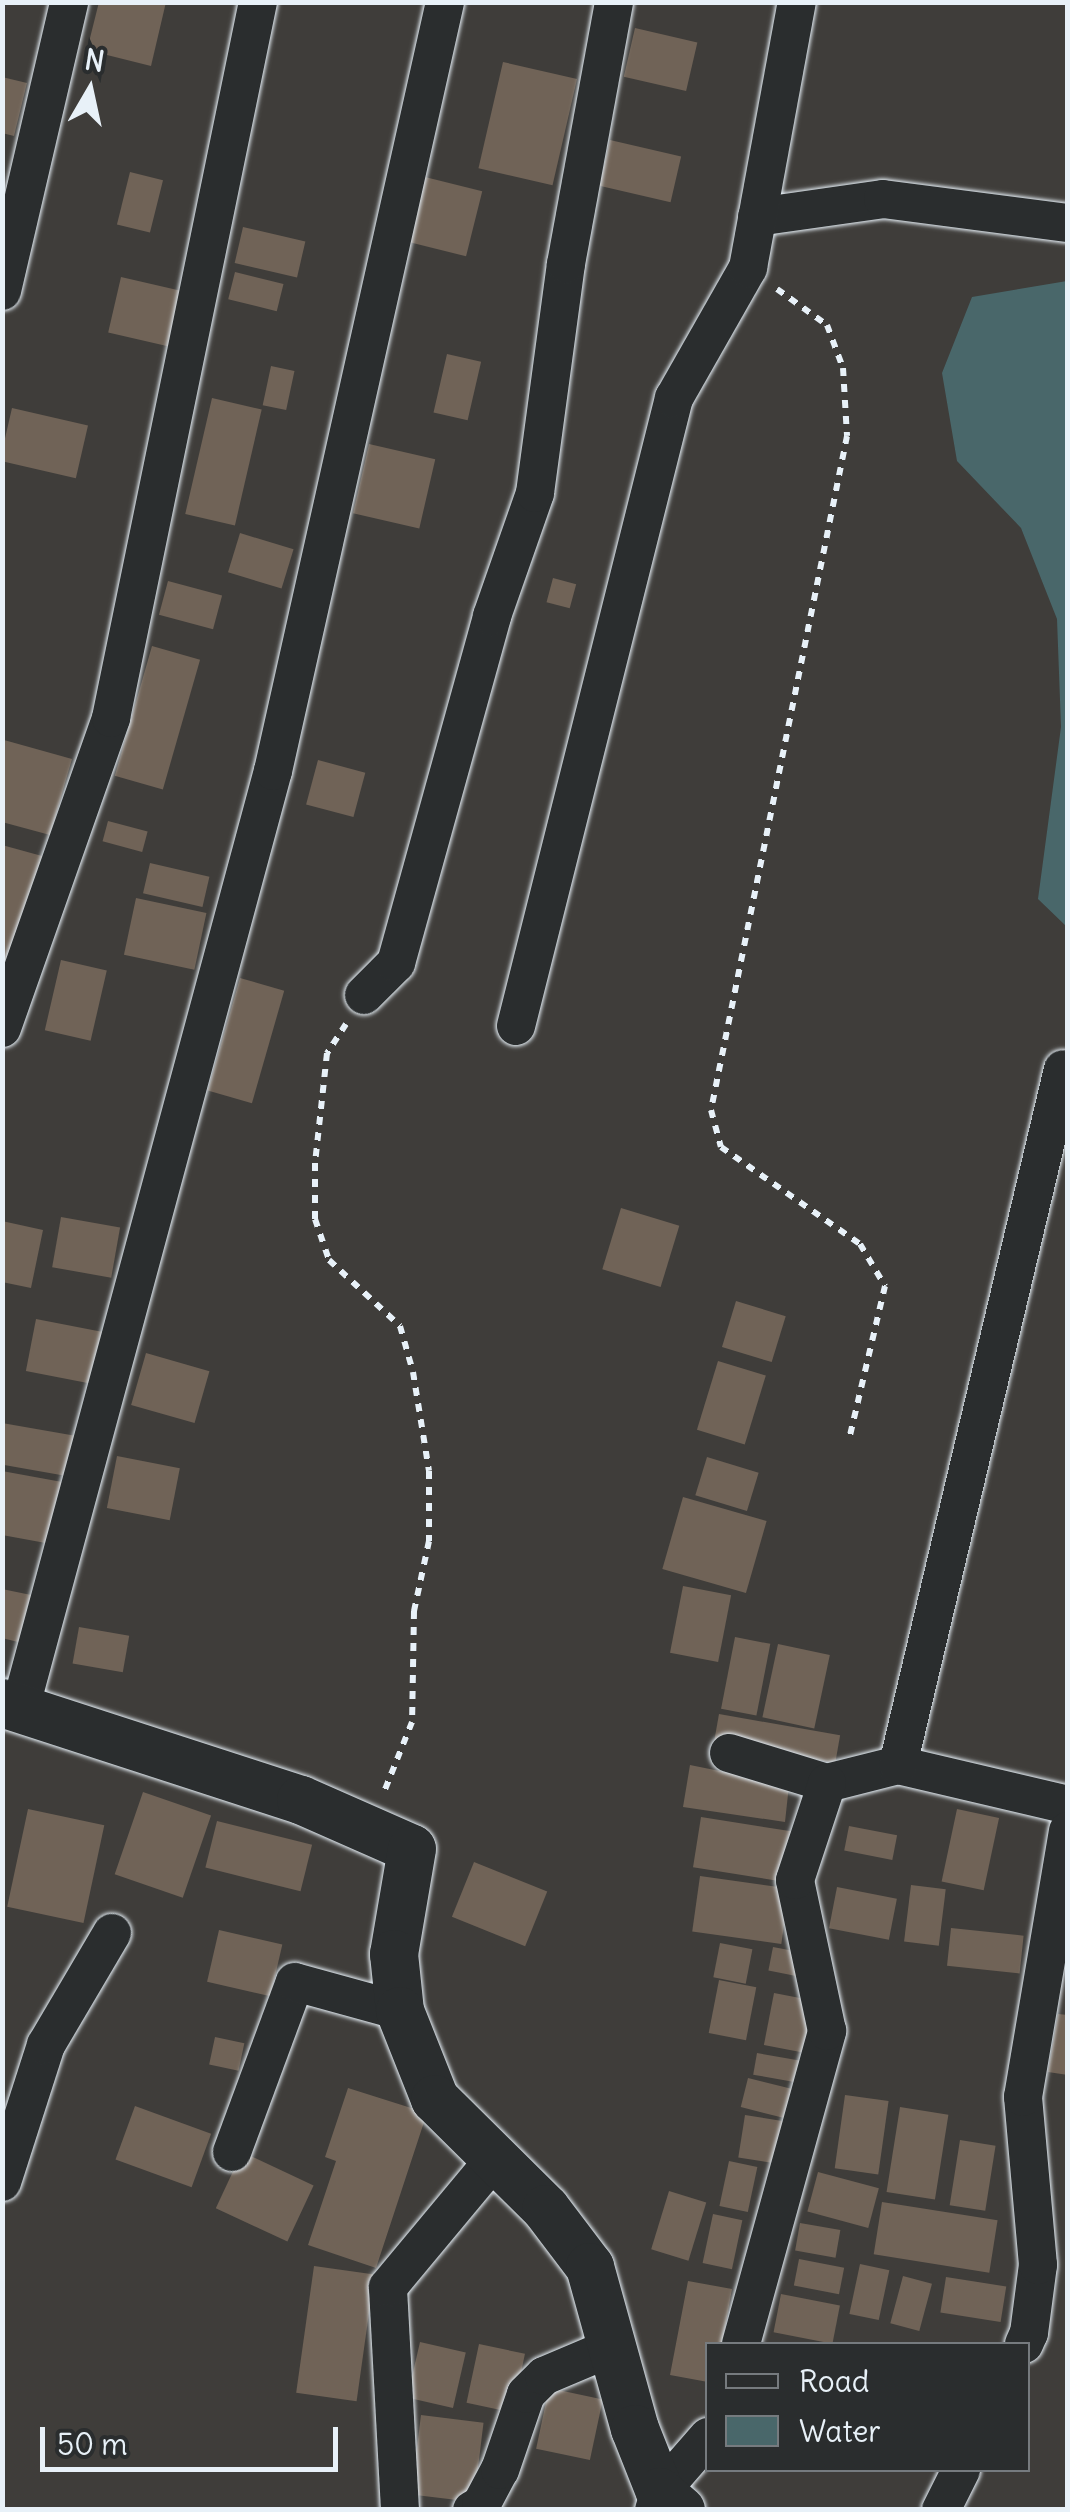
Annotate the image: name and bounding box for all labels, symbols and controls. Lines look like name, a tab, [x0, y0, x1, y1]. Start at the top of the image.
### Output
north arrow	[40, 40, 140, 140]
text: N	[82, 41, 107, 80]
legend	[705, 2342, 1030, 2472]
text: Road	[799, 2362, 869, 2400]
scale bar	[45, 2407, 342, 2469]
text: Water	[799, 2412, 881, 2450]
text: 50 m	[57, 2425, 127, 2463]

